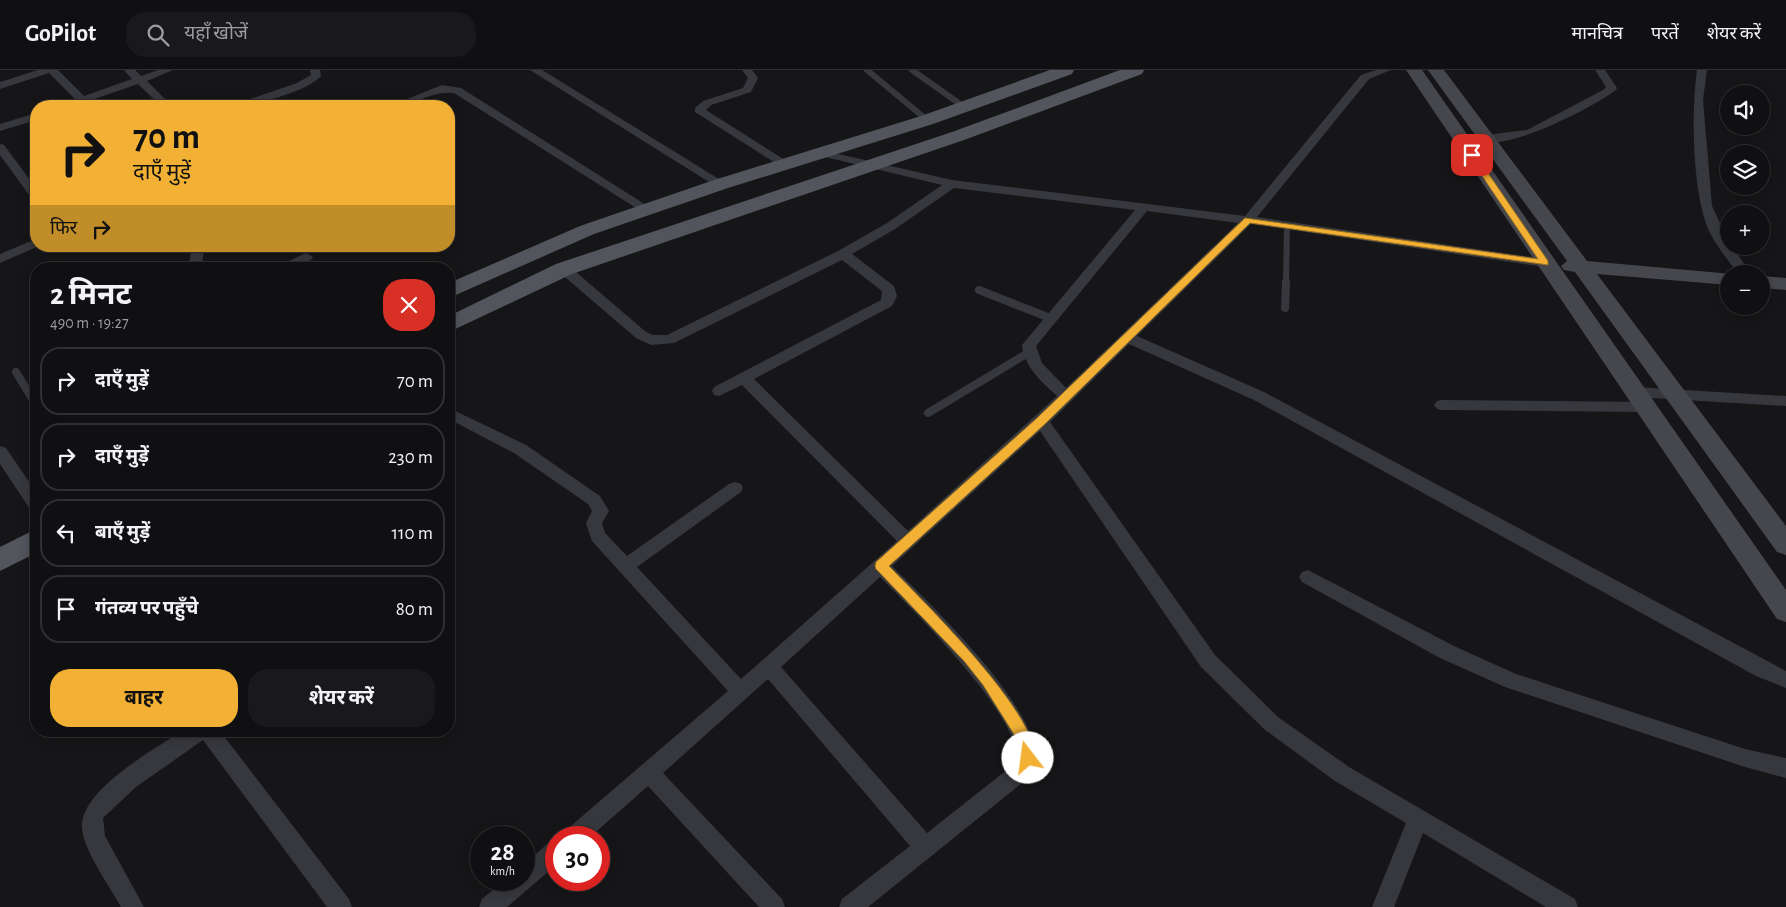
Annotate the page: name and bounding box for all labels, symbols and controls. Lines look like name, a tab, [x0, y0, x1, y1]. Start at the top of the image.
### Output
search box	[126, 12, 476, 57]
icon: search	[144, 21, 172, 49]
text: GoPilot	[25, 22, 96, 46]
text: यहाँ खोजें	[184, 24, 248, 43]
text: मानचित्र	[1571, 25, 1623, 43]
text: परतें	[1651, 25, 1679, 43]
text: शेयर करें	[1707, 25, 1761, 43]
map controls	[1720, 85, 1770, 315]
button: sound	[1720, 85, 1770, 135]
icon: right	[50, 120, 115, 185]
text: 70 m	[133, 120, 200, 155]
pin	[1451, 134, 1493, 176]
icon: arrive	[1458, 141, 1486, 169]
button: layers	[1720, 145, 1770, 195]
text: दाएँ मुड़ें	[133, 161, 191, 183]
button: +	[1720, 205, 1770, 255]
icon: right	[87, 215, 115, 243]
text: फिर	[50, 219, 77, 238]
button: −	[1720, 265, 1770, 315]
button: close	[383, 279, 435, 331]
text: 2 मिनट	[50, 280, 132, 310]
text: 490 m · 19:27	[50, 315, 129, 331]
icon: right	[52, 367, 80, 395]
text: दाएँ मुड़ें	[95, 371, 149, 390]
text: 70 m	[397, 372, 433, 391]
icon: right	[52, 443, 80, 471]
text: दाएँ मुड़ें	[95, 447, 149, 466]
text: 230 m	[388, 448, 433, 467]
icon: left	[52, 519, 80, 547]
text: बाएँ मुड़ें	[95, 523, 150, 542]
text: 110 m	[392, 524, 433, 543]
icon: arrive	[52, 595, 80, 623]
text: गंतव्य पर पहुँचे	[95, 599, 198, 618]
text: 80 m	[396, 600, 433, 619]
button: बाहर	[50, 669, 238, 727]
button: शेयर करें	[248, 669, 435, 727]
position arrow	[1001, 731, 1053, 783]
speed limit sign: 30	[545, 826, 610, 891]
text: 28	[490, 840, 515, 865]
text: km/h	[490, 865, 515, 877]

